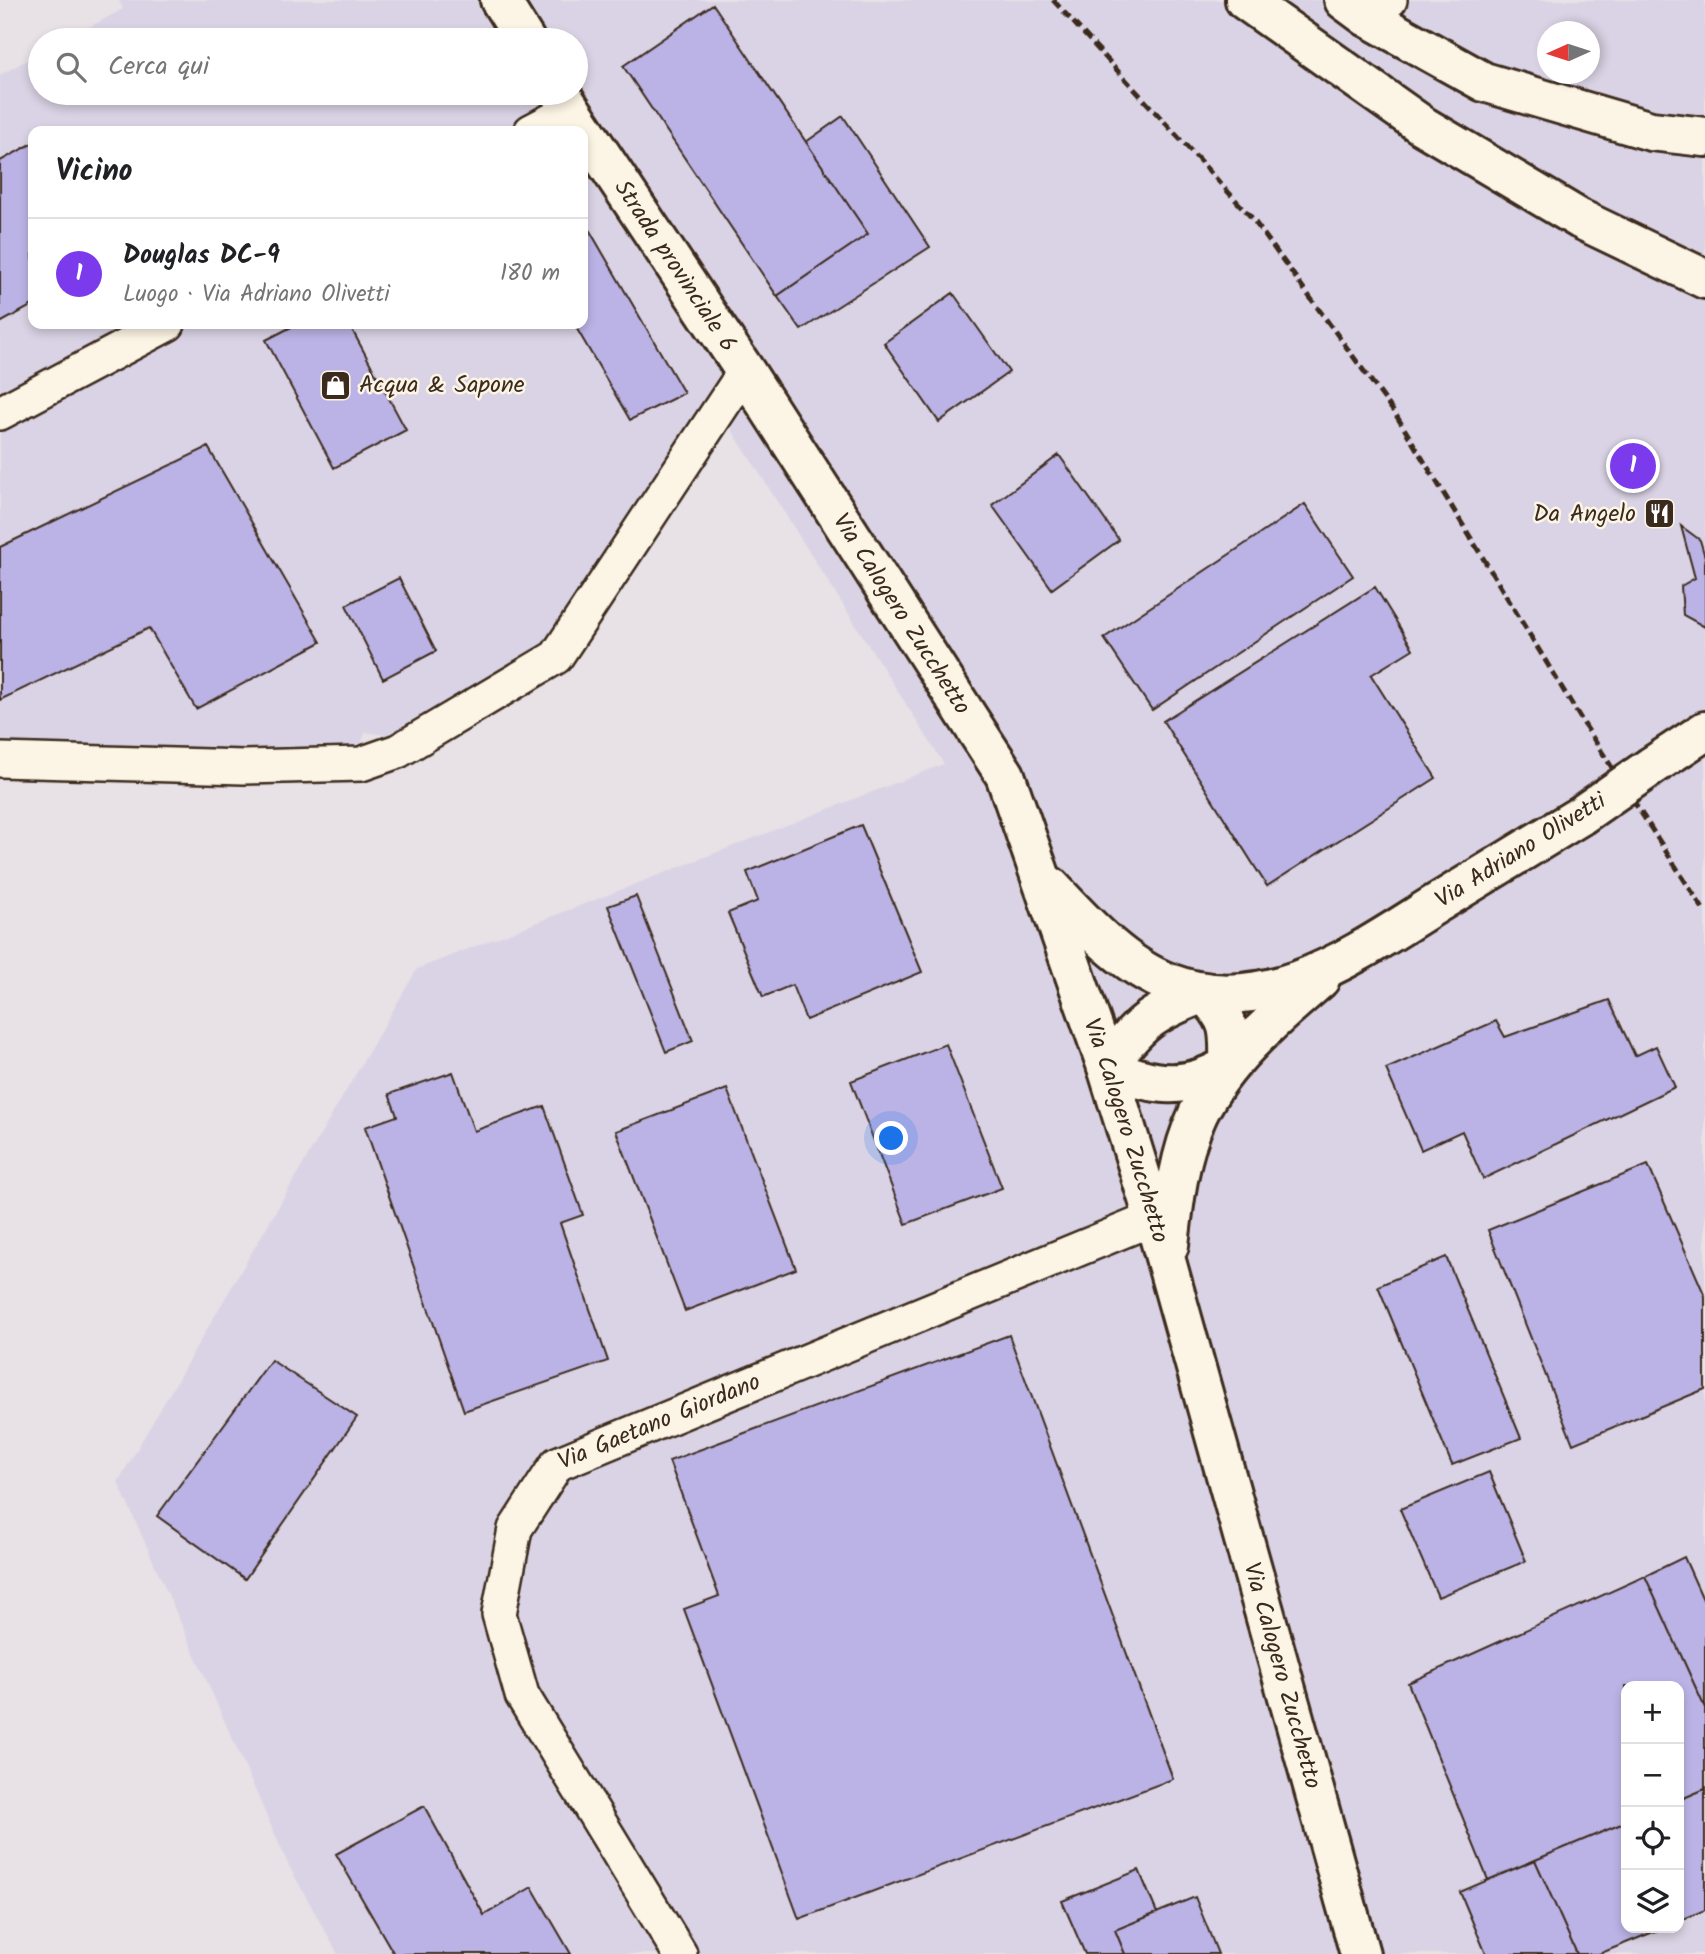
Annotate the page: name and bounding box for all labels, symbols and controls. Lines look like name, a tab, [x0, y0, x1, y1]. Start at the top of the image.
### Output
north arrow	[1537, 21, 1600, 84]
search box	[28, 28, 588, 105]
text: Cerca qui	[108, 46, 209, 88]
icon: search	[52, 48, 90, 86]
text: Vicino	[56, 148, 133, 196]
street label: Strada provinciale 6	[603, 172, 747, 360]
text: Douglas DC-9	[123, 235, 280, 277]
text: 1	[76, 256, 82, 292]
text: 180 m	[500, 256, 560, 292]
text: Luogo · Via Adriano Olivetti	[123, 277, 390, 313]
place label: Acqua & Sapone	[359, 366, 525, 405]
shop icon: Acqua & Sapone	[319, 368, 353, 402]
pin: 1	[1610, 440, 1656, 492]
place label: Da Angelo	[1533, 495, 1636, 534]
restaurant icon: Da Angelo	[1642, 497, 1676, 531]
street label: Via Calogero Zucchetto	[822, 505, 981, 723]
street label: Via Adriano Olivetti	[1428, 782, 1615, 919]
street label: Via Calogero Zucchetto	[1072, 1013, 1180, 1247]
your location	[874, 1121, 908, 1155]
street label: Via Gaetano Giordano	[552, 1363, 767, 1481]
street label: Via Calogero Zucchetto	[1232, 1558, 1332, 1793]
map controls	[1621, 1681, 1684, 1933]
button: +	[1621, 1681, 1684, 1744]
button: −	[1621, 1744, 1684, 1807]
button: locate	[1621, 1807, 1684, 1870]
button: layers	[1621, 1870, 1684, 1933]

